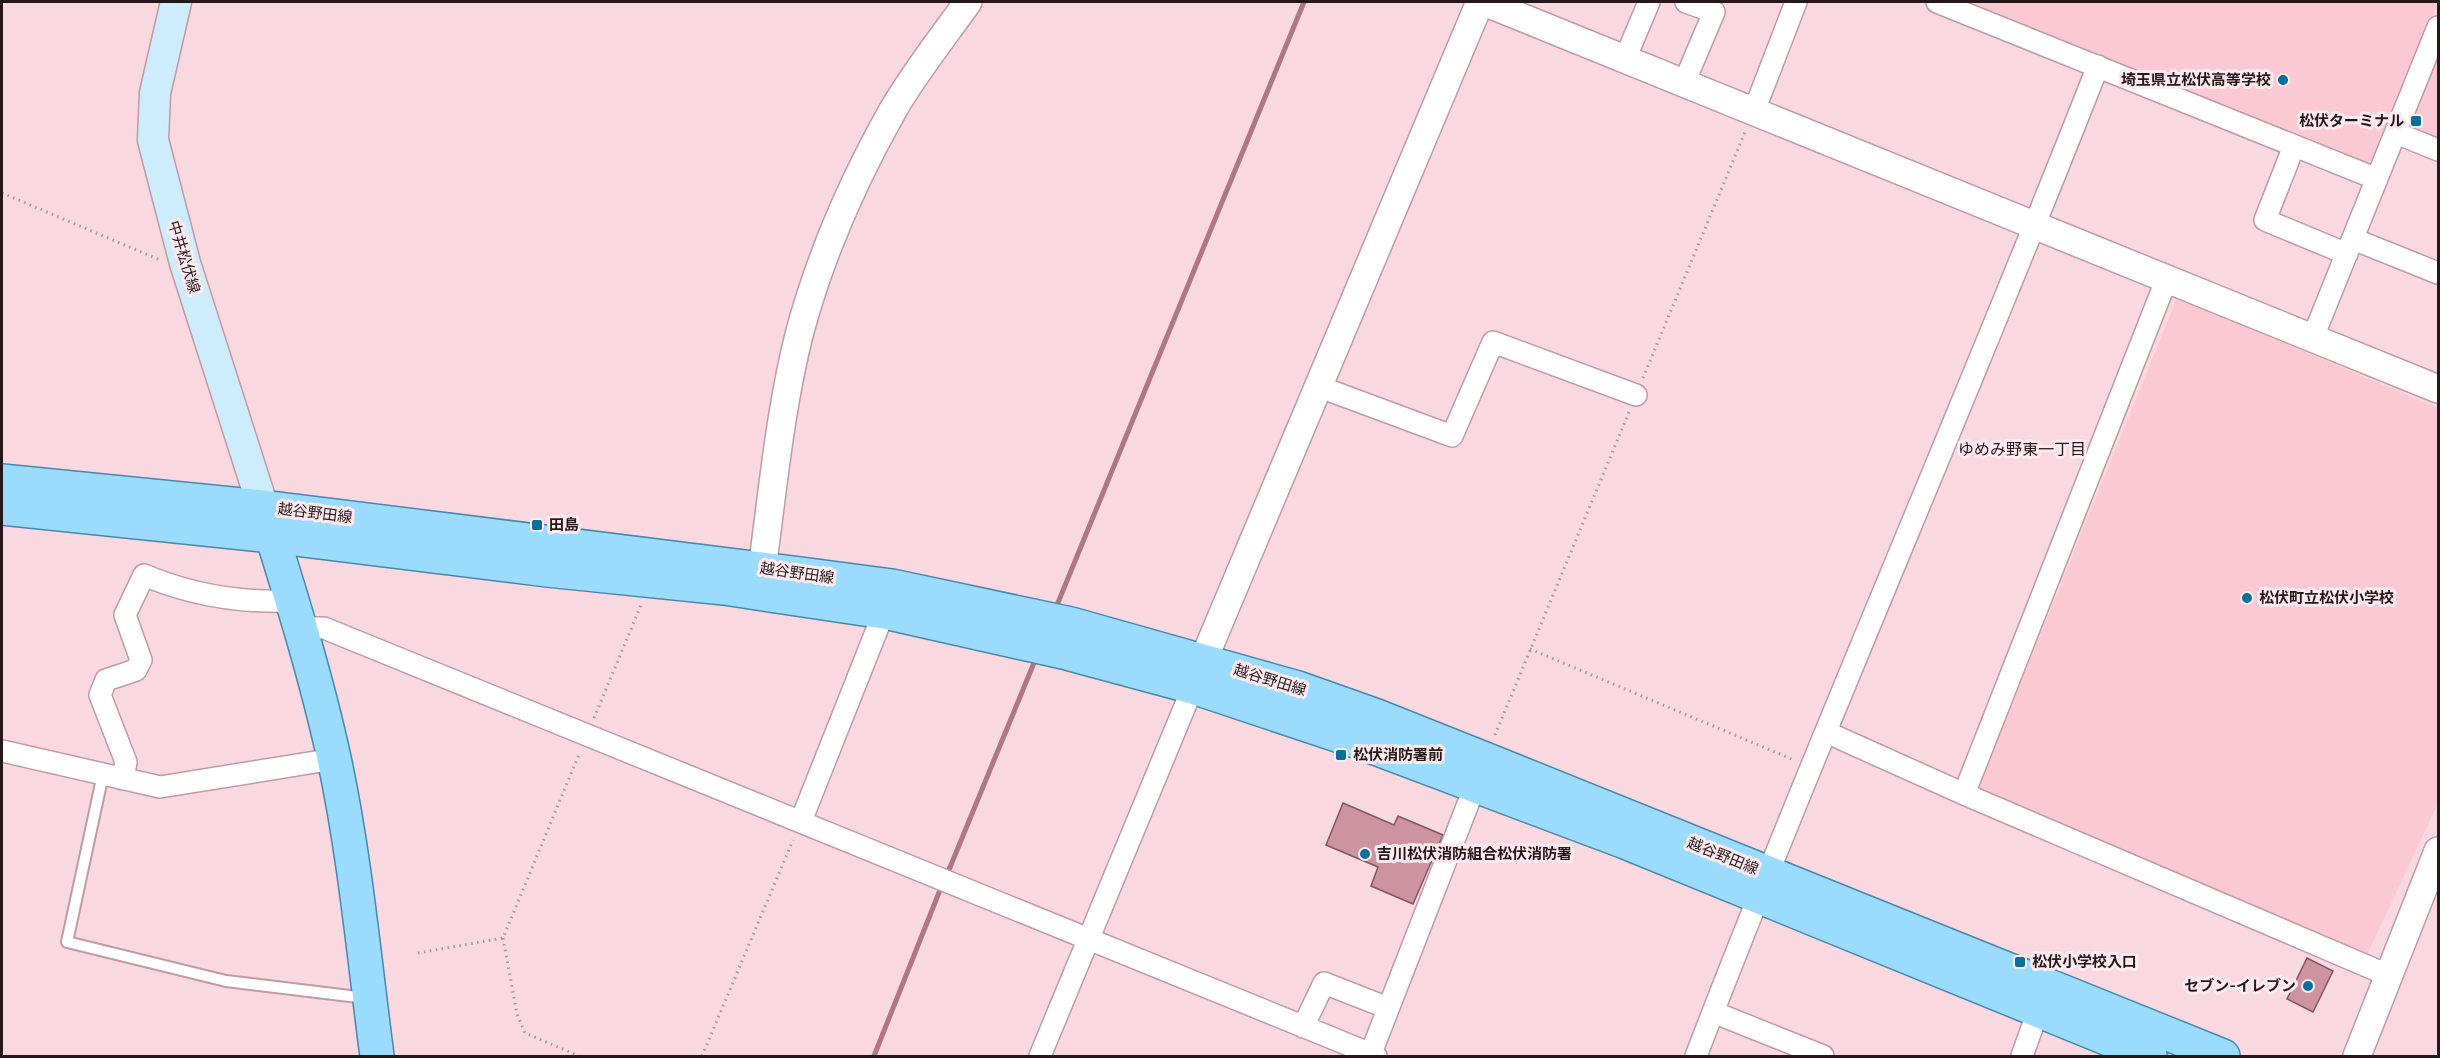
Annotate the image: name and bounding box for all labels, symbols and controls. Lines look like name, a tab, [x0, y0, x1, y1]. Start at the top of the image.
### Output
place label: 埼玉県立松伏高等学校	[2121, 71, 2271, 89]
marker: 埼玉県立松伏高等学校	[2276, 73, 2290, 87]
place label: 松伏ターミナル	[2299, 112, 2404, 130]
marker: 松伏ターミナル	[2409, 114, 2423, 128]
street label: 中井松伏線	[164, 218, 204, 296]
district label: ゆめみ野東一丁目	[1958, 440, 2086, 459]
street label: 越谷野田線	[276, 499, 353, 527]
place label: 田島	[549, 516, 579, 534]
marker: 田島	[530, 518, 544, 532]
street label: 越谷野田線	[758, 559, 835, 587]
place label: 松伏町立松伏小学校	[2259, 589, 2394, 607]
marker: 松伏町立松伏小学校	[2240, 591, 2254, 605]
street label: 越谷野田線	[1231, 660, 1309, 700]
place label: 松伏消防署前	[1353, 746, 1443, 764]
marker: 松伏消防署前	[1334, 748, 1348, 762]
street label: 越谷野田線	[1684, 833, 1761, 878]
place label: 吉川松伏消防組合松伏消防署	[1377, 845, 1572, 863]
marker: 吉川松伏消防組合松伏消防署	[1358, 847, 1372, 861]
place label: 松伏小学校入口	[2032, 953, 2137, 971]
marker: 松伏小学校入口	[2013, 955, 2027, 969]
place label: セブン-イレブン	[2184, 977, 2296, 995]
marker: セブン-イレブン	[2301, 979, 2315, 993]

